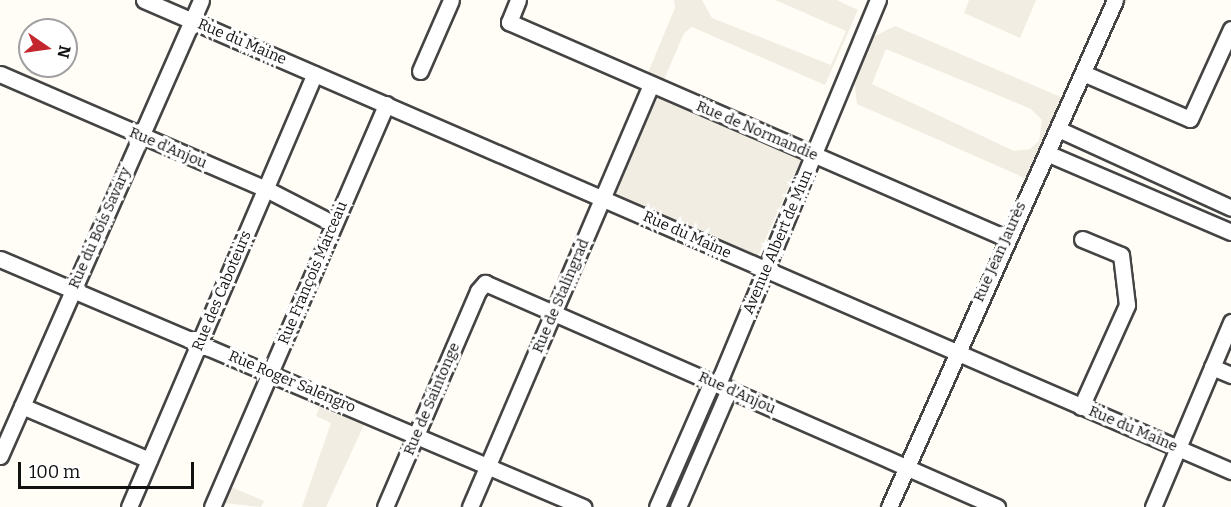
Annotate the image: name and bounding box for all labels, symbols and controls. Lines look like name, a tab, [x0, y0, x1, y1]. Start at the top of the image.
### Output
street label: Rue du Maine	[195, 15, 289, 69]
north arrow	[18, 18, 78, 78]
text: N	[53, 44, 75, 60]
street label: Rue de Normandie	[693, 97, 821, 165]
street label: Rue d'Anjou	[126, 124, 210, 172]
street label: Rue du Bois Savary	[65, 164, 135, 292]
street label: Avenue Albert de Mun	[739, 167, 817, 317]
street label: Rue François Marceau	[275, 199, 351, 347]
street label: Rue Jean Jaurès	[970, 199, 1030, 305]
street label: Rue du Maine	[640, 207, 734, 263]
street label: Rue des Caboteurs	[189, 228, 255, 354]
street label: Rue de Stalingrad	[529, 236, 593, 356]
street label: Rue de Saintonge	[400, 340, 464, 458]
street label: Rue Roger Salengro	[226, 347, 358, 417]
street label: Rue d'Anjou	[696, 368, 778, 418]
street label: Rue du Maine	[1086, 402, 1180, 456]
scale bar	[21, 450, 196, 488]
text: 100 m	[29, 461, 80, 483]

